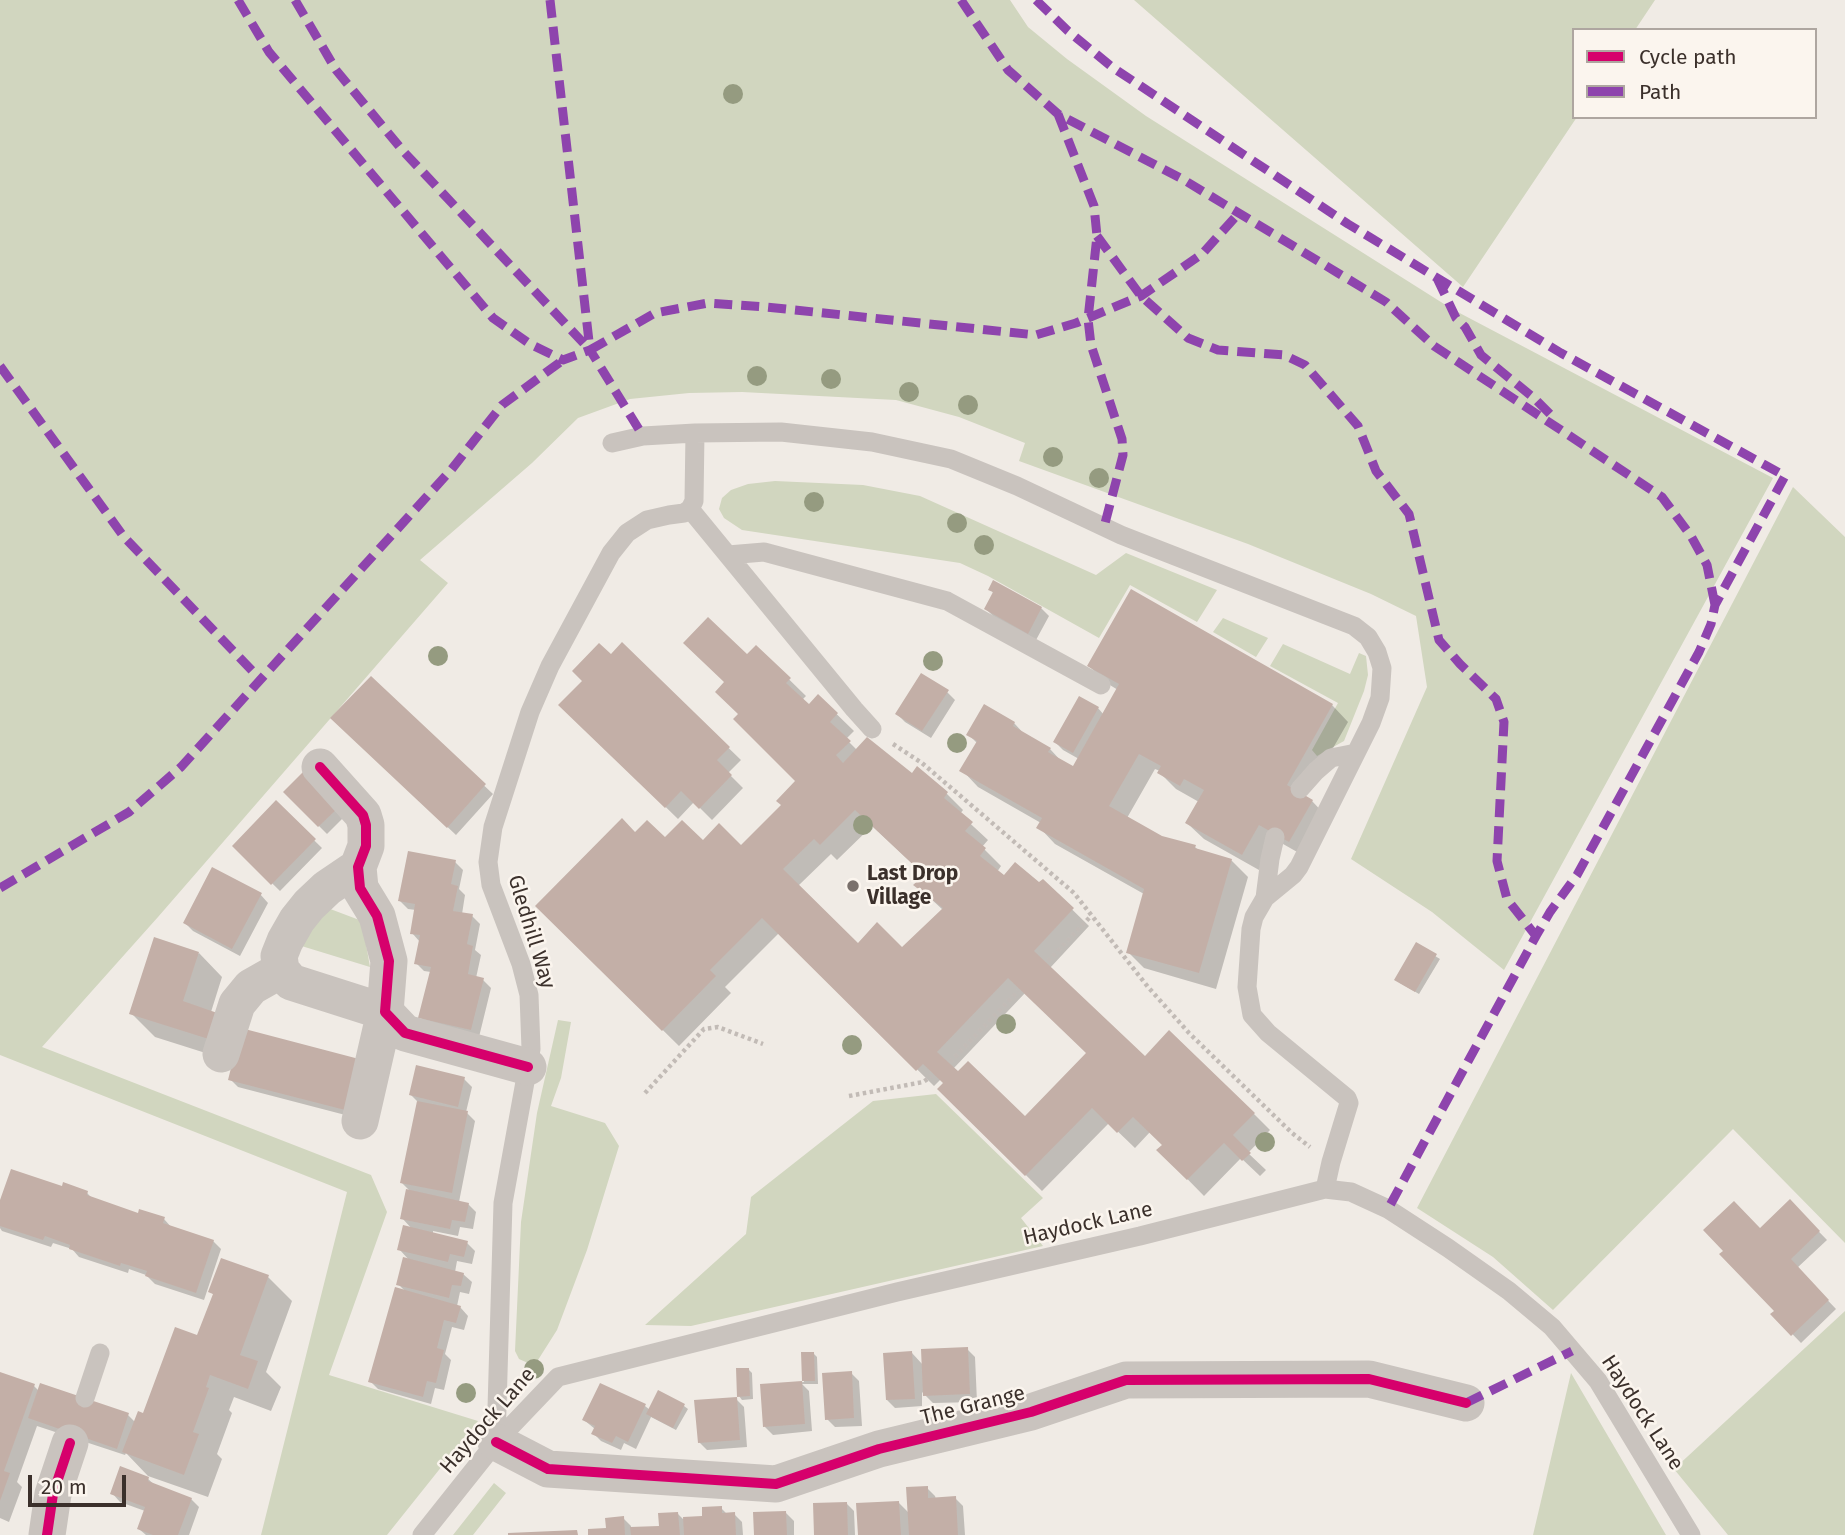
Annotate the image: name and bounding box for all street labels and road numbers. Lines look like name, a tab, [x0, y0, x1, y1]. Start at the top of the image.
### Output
street label: Gledhill Way	[502, 872, 560, 992]
street label: Haydock Lane	[1021, 1197, 1155, 1251]
street label: Haydock Lane	[1595, 1351, 1689, 1475]
street label: Haydock Lane	[435, 1363, 541, 1479]
street label: The Grange	[918, 1381, 1028, 1431]

